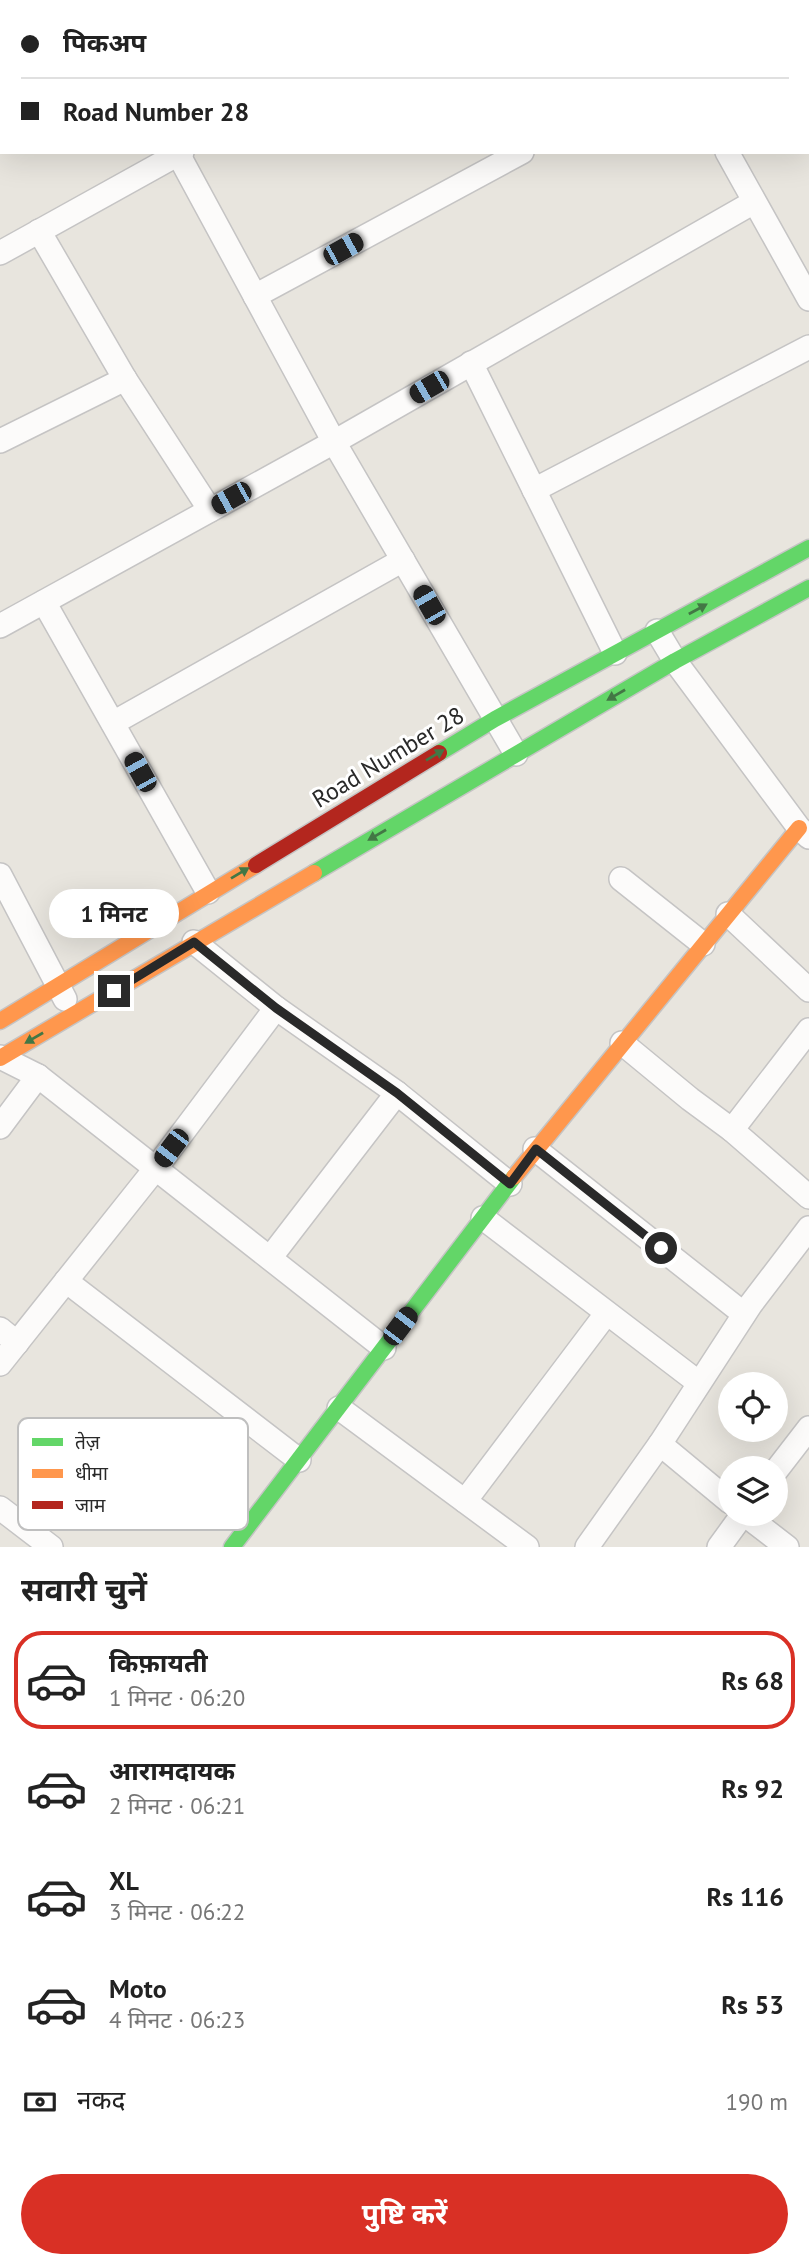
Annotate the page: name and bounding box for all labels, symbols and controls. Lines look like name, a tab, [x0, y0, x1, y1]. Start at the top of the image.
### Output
text: पिकअप	[63, 26, 146, 59]
text: Road Number 28	[63, 95, 249, 128]
car	[320, 230, 367, 268]
car	[406, 367, 453, 407]
car	[208, 479, 255, 517]
car	[410, 582, 449, 628]
one-way arrow	[688, 603, 708, 615]
one-way arrow	[606, 689, 625, 701]
street label: Road Number 28	[306, 700, 470, 814]
car	[121, 749, 160, 795]
one-way arrow	[426, 749, 445, 762]
one-way arrow	[367, 829, 387, 841]
one-way arrow	[231, 866, 250, 879]
callout: 1 मिनट	[49, 890, 179, 939]
text: 1 मिनट	[80, 899, 148, 928]
route end	[98, 975, 130, 1007]
one-way arrow	[24, 1032, 44, 1044]
car	[150, 1125, 193, 1171]
route start	[645, 1232, 677, 1264]
car	[379, 1303, 422, 1349]
map controls	[718, 1372, 788, 1526]
button: locate	[718, 1372, 788, 1442]
legend	[18, 1418, 248, 1530]
text: तेज़	[75, 1430, 101, 1454]
button: layers	[718, 1456, 788, 1526]
text: धीमा	[75, 1461, 109, 1485]
text: जाम	[75, 1493, 106, 1517]
text: सवारी चुनें	[21, 1568, 147, 1610]
text: किफ़ायती	[109, 1646, 208, 1679]
icon: car	[25, 1649, 88, 1712]
text: Rs 68	[721, 1664, 784, 1697]
text: 1 मिनट · 06:20	[109, 1683, 245, 1712]
text: आरामदायक	[109, 1754, 235, 1787]
icon: car	[25, 1757, 88, 1820]
text: Rs 92	[721, 1772, 784, 1805]
text: 2 मिनट · 06:21	[109, 1791, 245, 1820]
text: XL	[109, 1864, 139, 1897]
icon: car	[25, 1865, 88, 1928]
text: Rs 116	[707, 1880, 784, 1913]
text: 3 मिनट · 06:22	[109, 1897, 245, 1926]
text: Moto	[109, 1972, 167, 2005]
icon: car	[25, 1973, 88, 2036]
text: Rs 53	[721, 1988, 784, 2021]
text: 4 मिनट · 06:23	[109, 2005, 245, 2034]
icon: cash	[21, 2083, 59, 2121]
text: नकद	[77, 2083, 125, 2116]
text: 190 m	[726, 2087, 788, 2116]
button: पुष्टि करें	[21, 2174, 788, 2254]

